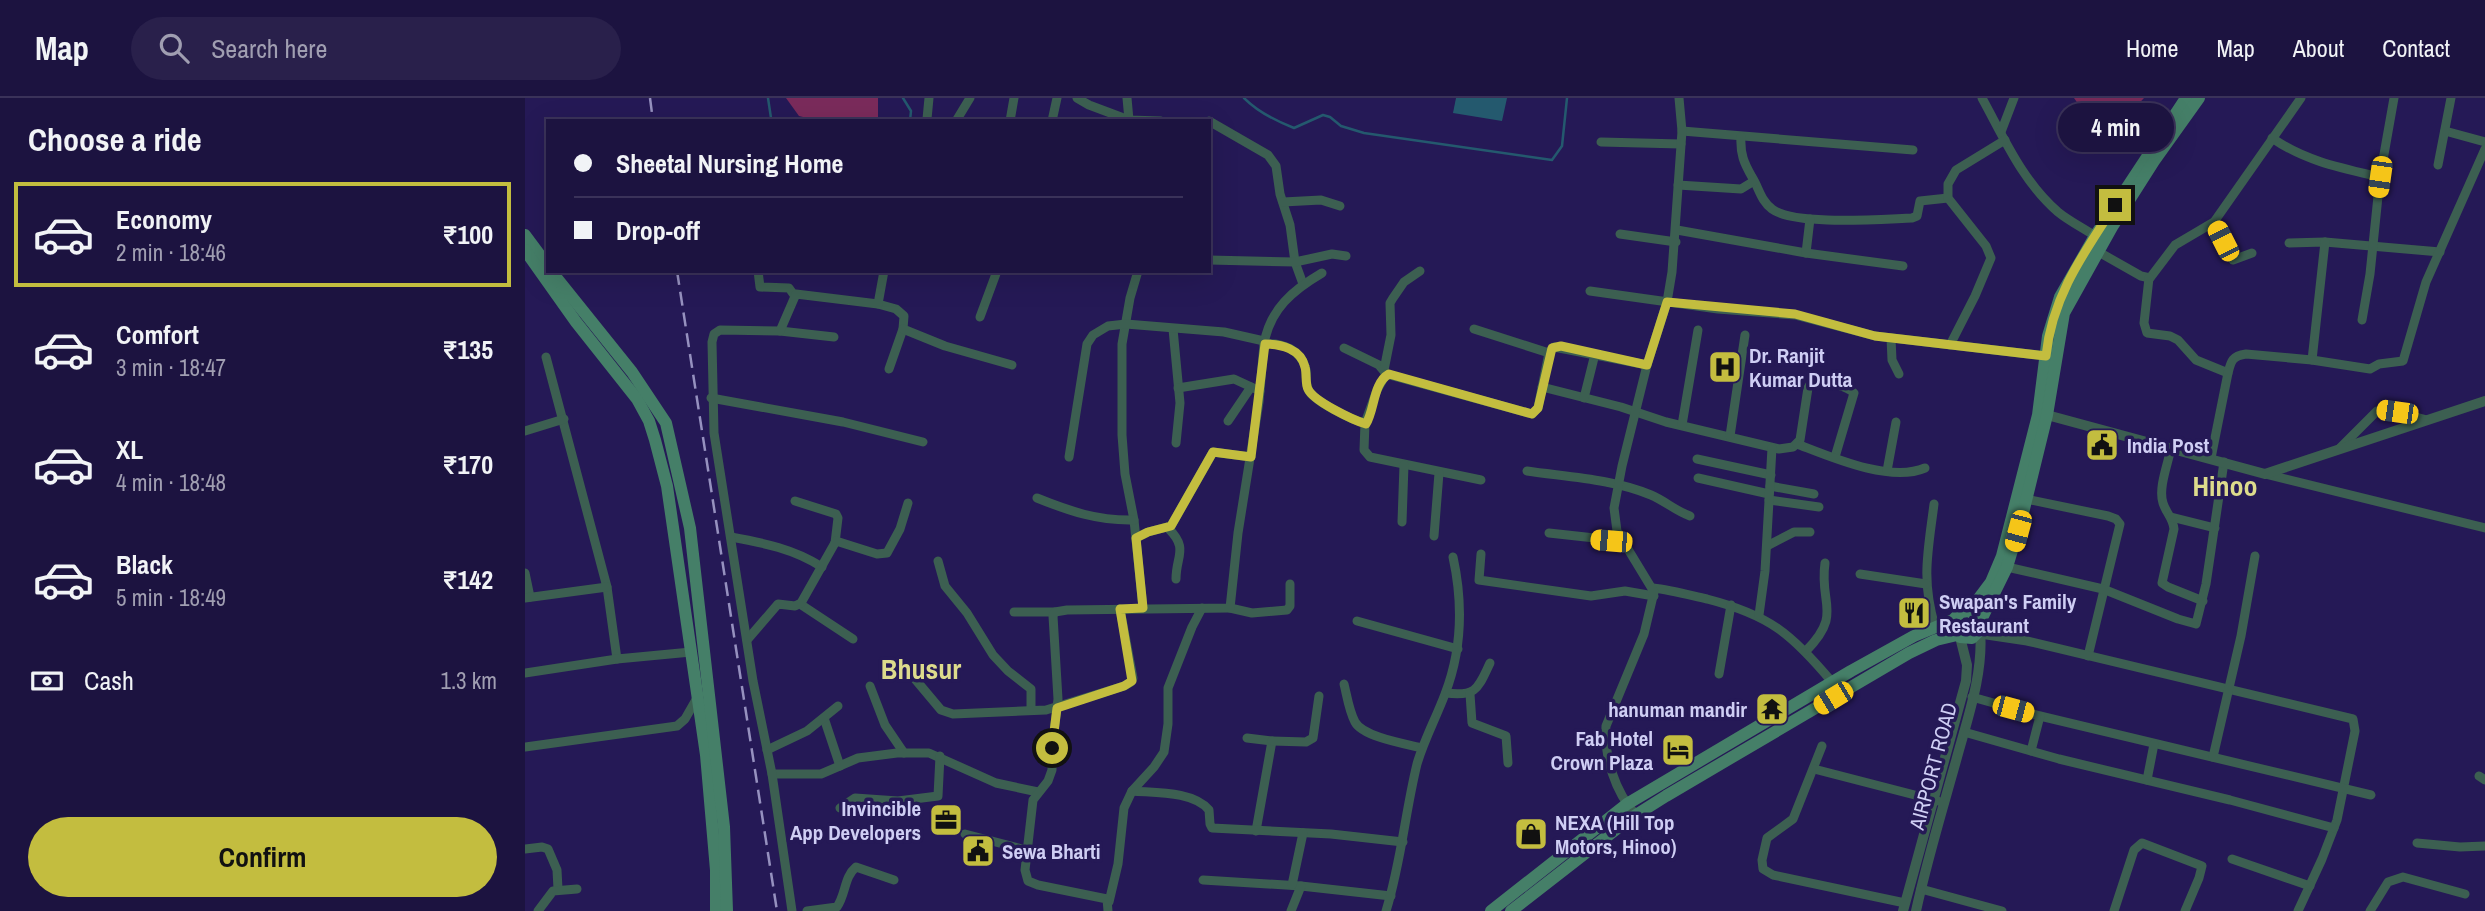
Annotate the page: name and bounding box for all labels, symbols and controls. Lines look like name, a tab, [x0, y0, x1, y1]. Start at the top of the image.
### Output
search box	[131, 17, 621, 80]
text: Map	[35, 26, 89, 70]
icon: search	[155, 29, 193, 67]
text: Search here	[211, 31, 327, 66]
text: Home	[2126, 32, 2178, 64]
text: Map	[2216, 32, 2255, 64]
text: About	[2293, 32, 2344, 64]
text: Contact	[2382, 32, 2450, 64]
callout: 4 min	[2057, 104, 2173, 153]
text: 4 min	[2091, 112, 2141, 143]
text: Choose a ride	[28, 118, 202, 161]
text: Sheetal Nursing Home	[616, 146, 843, 181]
car	[2367, 155, 2394, 199]
route end	[2099, 189, 2131, 221]
text: Economy	[116, 202, 212, 237]
icon: car	[32, 203, 95, 266]
text: Drop-off	[616, 213, 700, 248]
text: ₹100	[442, 217, 493, 252]
car	[2205, 218, 2242, 264]
text: 2 min · 18:46	[116, 237, 226, 268]
text: Comfort	[116, 317, 199, 352]
icon: car	[32, 318, 95, 381]
text: ₹135	[442, 332, 493, 367]
place label: Dr. Ranjit Kumar Dutta	[1749, 341, 1853, 394]
hospital icon: Dr. Ranjit Kumar Dutta	[1706, 348, 1744, 386]
text: 3 min · 18:47	[116, 352, 226, 383]
car	[2375, 399, 2420, 425]
public building icon: India Post	[2083, 426, 2121, 464]
place label: India Post	[2127, 431, 2210, 460]
text: XL	[116, 432, 143, 467]
icon: car	[32, 433, 95, 496]
text: ₹170	[442, 447, 493, 482]
text: 4 min · 18:48	[116, 467, 226, 498]
district label: Hinoo	[2192, 467, 2258, 505]
car	[2003, 508, 2034, 554]
car	[1590, 529, 1633, 553]
text: Black	[116, 547, 173, 582]
icon: car	[32, 548, 95, 611]
text: ₹142	[442, 562, 493, 597]
text: 5 min · 18:49	[116, 582, 226, 613]
place label: Swapan's Family Restaurant	[1939, 587, 2077, 640]
restaurant icon: Swapan's Family Restaurant	[1895, 594, 1933, 632]
district label: Bhusur	[881, 650, 961, 688]
icon: cash	[28, 662, 66, 700]
text: Cash	[84, 663, 134, 698]
text: 1.3 km	[440, 665, 497, 696]
car	[1810, 678, 1857, 718]
temple icon: hanuman mandir	[1753, 690, 1791, 728]
car	[1990, 693, 2037, 725]
place label: hanuman mandir	[1608, 695, 1747, 724]
street label: AIRPORT ROAD	[1902, 699, 1964, 834]
place label: Fab Hotel Crown Plaza	[1551, 724, 1653, 777]
hotel icon: Fab Hotel Crown Plaza	[1659, 731, 1697, 769]
route start	[1036, 732, 1068, 764]
place label: Invincible App Developers	[790, 794, 921, 847]
office icon: Invincible App Developers	[927, 801, 965, 839]
place label: NEXA (Hill Top Motors, Hinoo)	[1555, 808, 1677, 861]
shop icon: NEXA (Hill Top Motors, Hinoo)	[1512, 815, 1550, 853]
button: Confirm	[28, 817, 497, 897]
public building icon: Sewa Bharti	[959, 832, 997, 870]
place label: Sewa Bharti	[1002, 837, 1101, 866]

